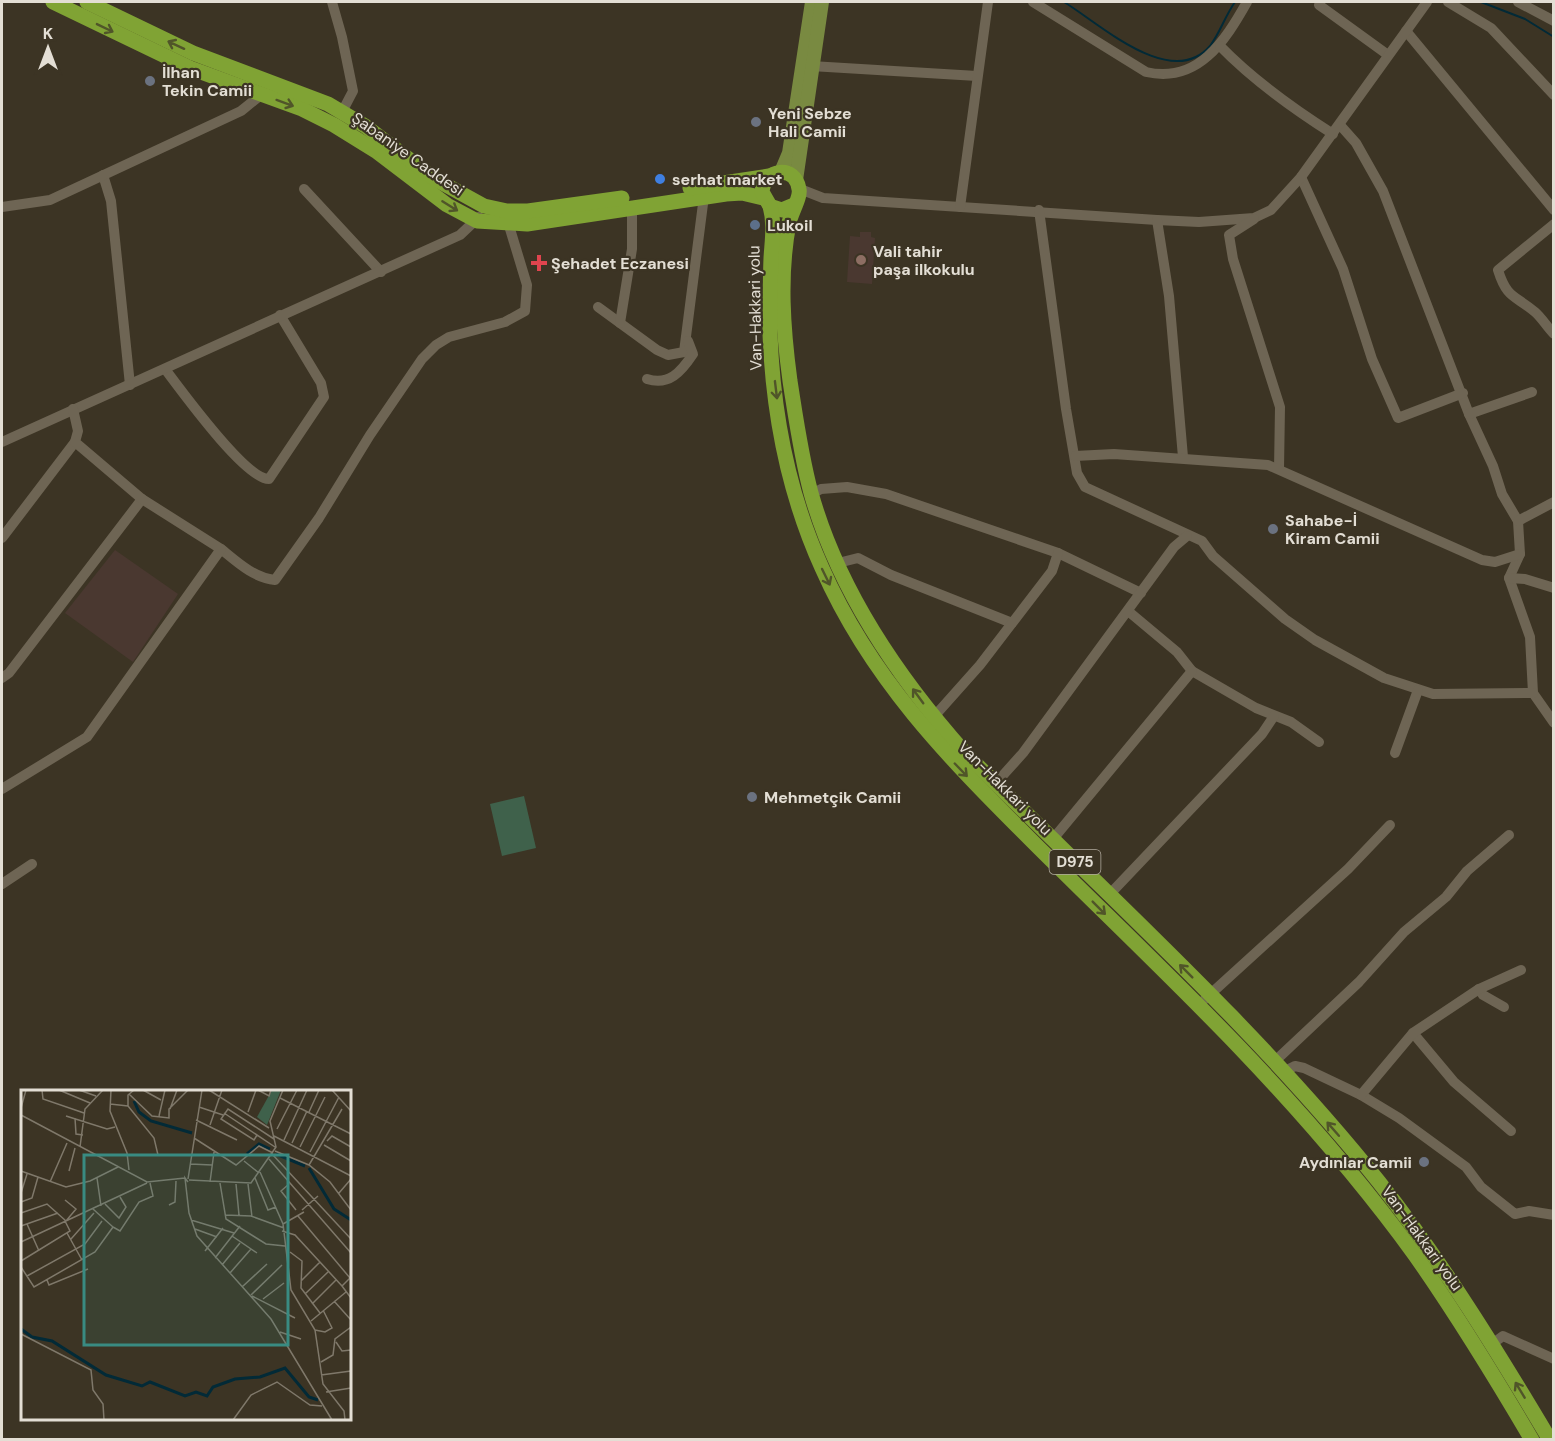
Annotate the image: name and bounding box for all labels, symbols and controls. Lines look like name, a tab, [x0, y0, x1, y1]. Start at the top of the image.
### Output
north arrow	[18, 18, 78, 78]
one-way arrow	[96, 22, 114, 34]
text: K	[43, 23, 54, 44]
one-way arrow	[167, 38, 185, 50]
place label: İlhan Tekin Camii	[162, 62, 252, 101]
marker: İlhan Tekin Camii	[143, 74, 157, 88]
one-way arrow	[275, 98, 294, 109]
place label: Yeni Sebze Hali Camii	[768, 103, 852, 142]
street label: Şabaniye Caddesi	[348, 107, 468, 201]
marker: Yeni Sebze Hali Camii	[749, 115, 763, 129]
place label: serhat market	[672, 169, 783, 190]
marker: serhat market	[653, 172, 667, 186]
one-way arrow	[441, 199, 458, 212]
place label: Lukoil	[767, 215, 813, 236]
marker: Lukoil	[748, 218, 762, 232]
place label: Vali tahir paşa ilkokulu	[873, 241, 975, 280]
street label: Van-Hakkari yolu	[743, 245, 767, 371]
place label: Şehadet Eczanesi	[551, 253, 689, 274]
marker: Vali tahir paşa ilkokulu	[854, 253, 868, 267]
marker: Şehadet Eczanesi	[532, 256, 546, 270]
one-way arrow	[771, 379, 782, 399]
place label: Sahabe-İ Kiram Camii	[1285, 510, 1380, 549]
marker: Sahabe-İ Kiram Camii	[1266, 522, 1280, 536]
one-way arrow	[821, 568, 833, 586]
one-way arrow	[912, 689, 924, 705]
street label: Van-Hakkari yolu	[953, 736, 1057, 840]
one-way arrow	[954, 763, 969, 778]
place label: Mehmetçik Camii	[764, 787, 901, 808]
marker: Mehmetçik Camii	[745, 790, 759, 804]
road number: D975	[1050, 850, 1100, 874]
one-way arrow	[1092, 901, 1107, 915]
one-way arrow	[1178, 964, 1193, 979]
inset map	[21, 1090, 351, 1420]
one-way arrow	[1326, 1122, 1340, 1137]
place label: Aydınlar Camii	[1299, 1152, 1412, 1173]
marker: Aydınlar Camii	[1417, 1155, 1431, 1169]
street label: Van-Hakkari yolu	[1377, 1181, 1467, 1295]
one-way arrow	[1513, 1381, 1526, 1398]

